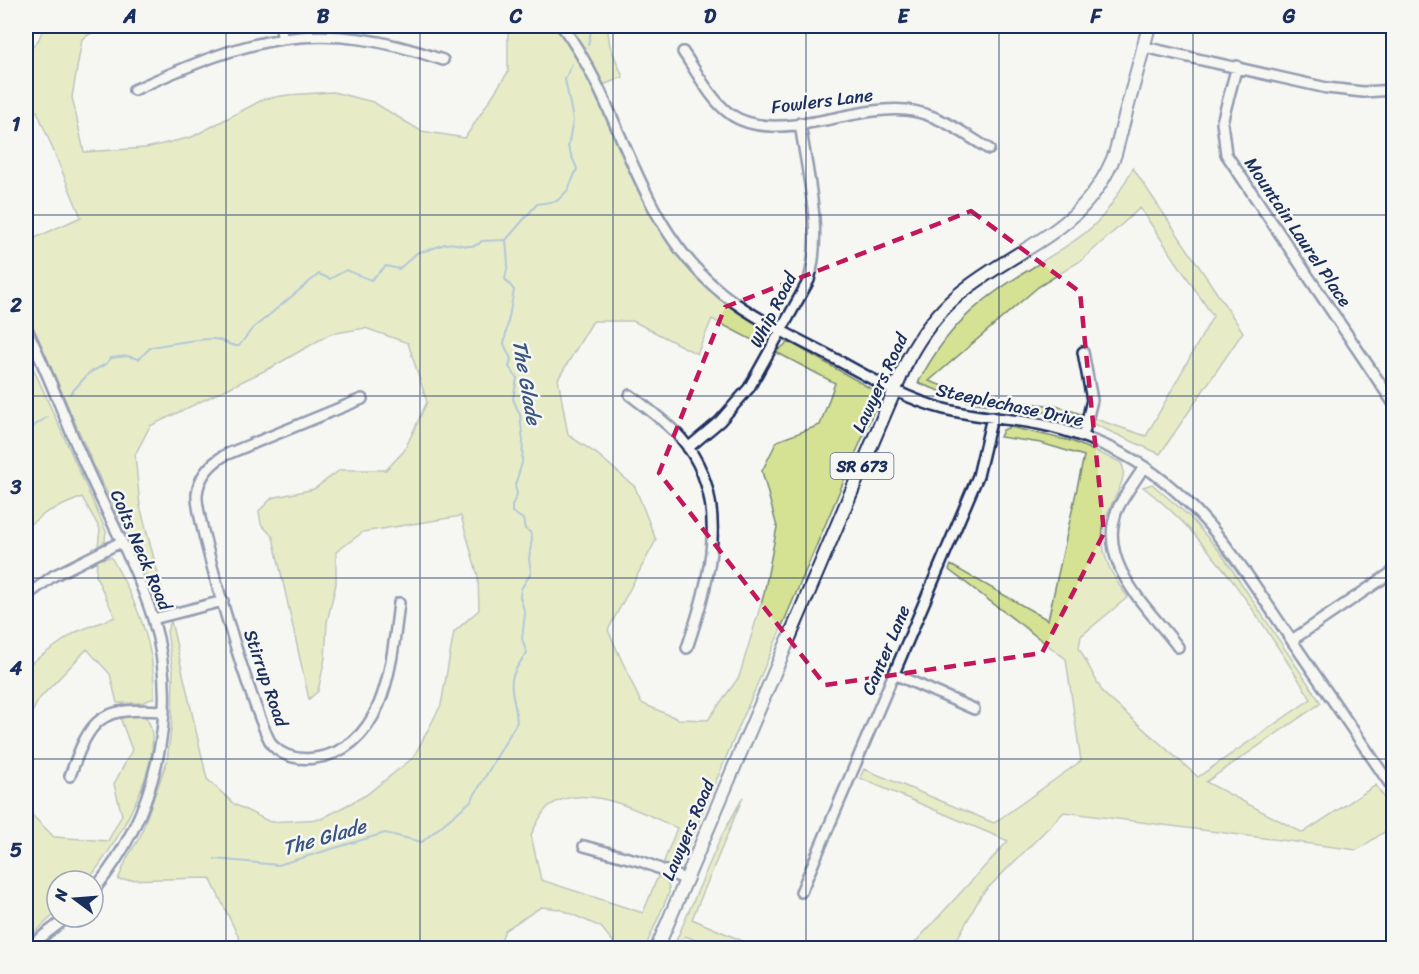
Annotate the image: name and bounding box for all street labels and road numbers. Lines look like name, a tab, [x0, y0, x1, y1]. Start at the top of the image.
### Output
street label: Fowlers Lane	[769, 79, 875, 123]
street label: Mountain Laurel Place	[1236, 150, 1361, 314]
street label: Whip Road	[740, 265, 806, 353]
street label: Lawyers Road	[843, 326, 918, 438]
street label: Steeplechase Drive	[933, 374, 1087, 436]
road number: SR 673	[830, 453, 894, 479]
street label: Colts Neck Road	[101, 485, 181, 617]
street label: Canter Lane	[853, 600, 919, 700]
street label: Stirrup Road	[234, 625, 298, 732]
street label: Lawyers Road	[652, 773, 724, 886]

